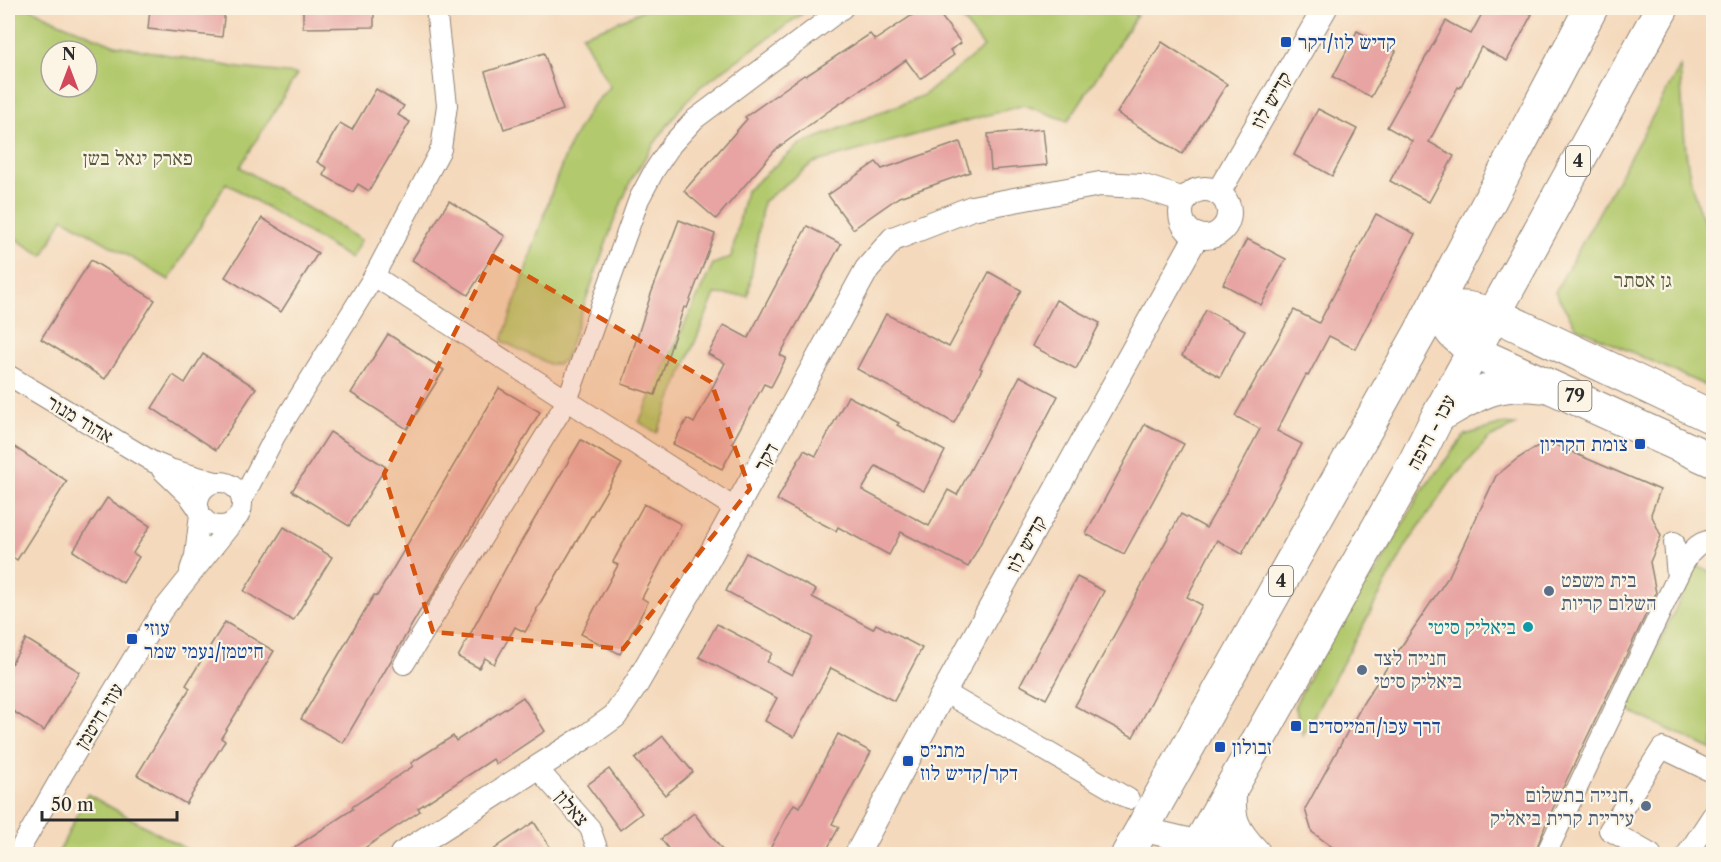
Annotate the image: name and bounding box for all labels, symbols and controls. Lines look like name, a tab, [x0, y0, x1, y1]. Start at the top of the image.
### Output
place label: קדיש לוז/דקר	[1298, 30, 1396, 54]
marker: קדיש לוז/דקר	[1279, 35, 1293, 49]
north arrow	[39, 39, 99, 99]
text: N	[62, 44, 76, 64]
street label: קדיש לוז	[1245, 67, 1297, 133]
park label: פארק יגאל בשן	[83, 146, 193, 170]
road number: 4	[1566, 146, 1590, 176]
park label: גן אסתר	[1614, 268, 1672, 292]
road number: 79	[1558, 381, 1592, 411]
street label: אהוד מנור	[42, 390, 118, 448]
street label: עכו - חיפה	[1401, 390, 1461, 474]
place label: צומת הקריון	[1540, 432, 1628, 456]
marker: צומת הקריון	[1633, 437, 1647, 451]
street label: דקר	[749, 439, 783, 475]
street label: קדיש לוז	[1000, 511, 1052, 577]
road number: 4	[1269, 566, 1293, 596]
place label: בית משפט השלום קריות	[1561, 568, 1657, 615]
marker: בית משפט השלום קריות	[1542, 584, 1556, 598]
place label: ביאליק סיטי	[1428, 615, 1516, 639]
place label: עוזי חיטמן/נעמי שמר	[144, 616, 264, 663]
marker: ביאליק סיטי	[1521, 620, 1535, 634]
marker: עוזי חיטמן/נעמי שמר	[125, 632, 139, 646]
place label: חנייה לצד ביאליק סיטי	[1374, 646, 1462, 693]
marker: חנייה לצד ביאליק סיטי	[1355, 663, 1369, 677]
street label: עוזי חיטמן	[69, 679, 129, 753]
place label: דרך עכו/המייסדים	[1308, 714, 1441, 738]
marker: דרך עכו/המייסדים	[1289, 719, 1303, 733]
place label: זבולון	[1232, 735, 1272, 759]
place label: מתנ״ס דקר/קדיש לוז	[920, 738, 1018, 785]
marker: זבולון	[1213, 740, 1227, 754]
marker: מתנ״ס דקר/קדיש לוז	[901, 754, 915, 768]
place label: חנייה בתשלום, עיריית קרית ביאליק	[1490, 783, 1634, 830]
scale bar	[42, 784, 177, 822]
street label: צאלון	[550, 785, 594, 831]
text: 50 m	[51, 794, 94, 816]
marker: חנייה בתשלום, עיריית קרית ביאליק	[1639, 799, 1653, 813]

